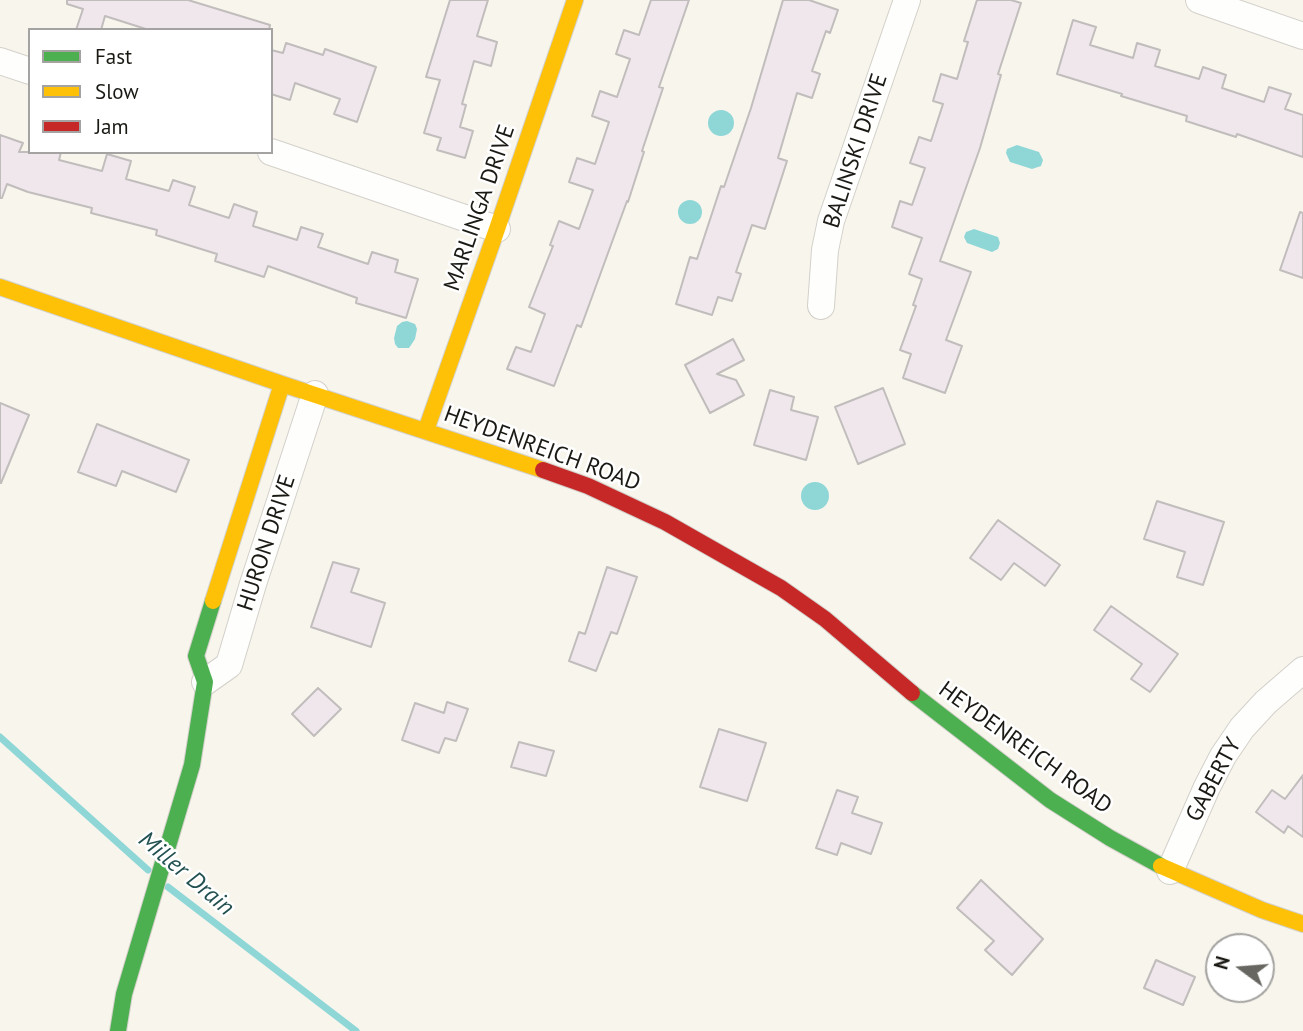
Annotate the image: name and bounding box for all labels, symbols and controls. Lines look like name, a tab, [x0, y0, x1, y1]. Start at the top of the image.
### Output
legend	[28, 28, 273, 154]
text: Fast	[95, 43, 132, 70]
street label: BALINSKI DRIVE	[818, 70, 894, 232]
text: Slow	[95, 78, 139, 105]
text: Jam	[95, 113, 129, 140]
street label: MARLINGA DRIVE	[439, 121, 521, 295]
street label: HEYDENREICH ROAD	[440, 401, 644, 497]
street label: HURON DRIVE	[232, 472, 302, 614]
street label: HEYDENREICH ROAD	[933, 676, 1117, 820]
street label: GABERTY	[1180, 733, 1248, 827]
water label: Miller Drain	[132, 826, 240, 922]
north arrow	[1205, 933, 1275, 1003]
text: N	[1208, 953, 1235, 972]

